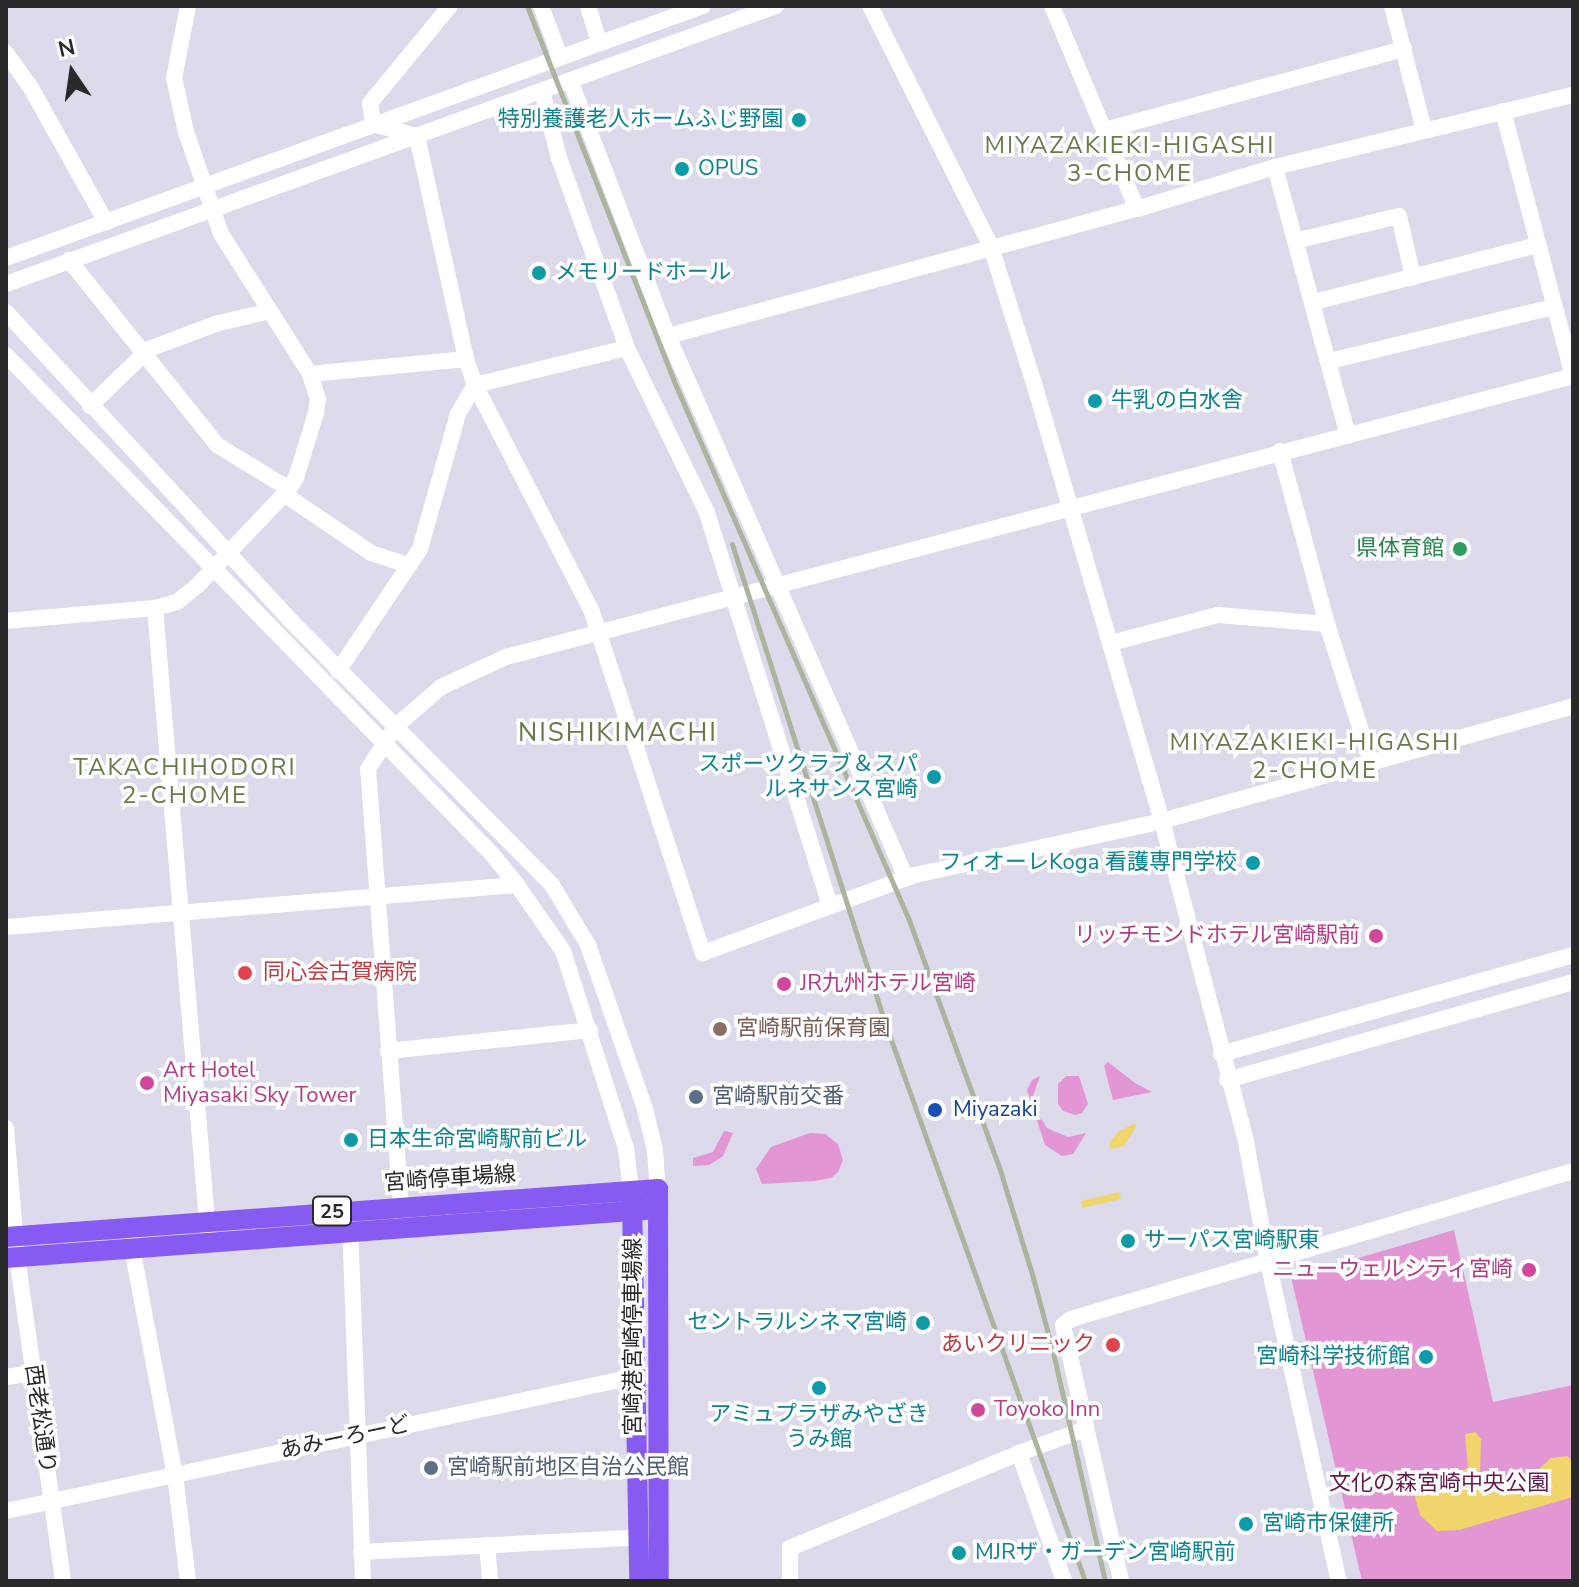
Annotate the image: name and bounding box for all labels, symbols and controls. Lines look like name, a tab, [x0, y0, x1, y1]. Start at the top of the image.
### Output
north arrow	[32, 32, 112, 112]
text: N	[55, 32, 78, 65]
place label: 特別養護老人ホームふじ野園	[497, 107, 783, 133]
marker: 特別養護老人ホームふじ野園	[790, 111, 808, 129]
district label: MIYAZAKIEKI-HIGASHI 3-CHOME	[985, 132, 1275, 188]
place label: OPUS	[698, 156, 758, 182]
marker: OPUS	[673, 160, 691, 178]
place label: メモリードホール	[555, 260, 731, 286]
marker: メモリードホール	[530, 264, 548, 282]
place label: 牛乳の白水舎	[1111, 388, 1243, 414]
marker: 牛乳の白水舎	[1086, 392, 1104, 410]
place label: 県体育館	[1356, 536, 1444, 562]
marker: 県体育館	[1451, 540, 1469, 558]
district label: NISHIKIMACHI	[518, 717, 718, 749]
district label: MIYAZAKIEKI-HIGASHI 2-CHOME	[1170, 729, 1460, 785]
place label: スポーツクラブ＆スパ ルネサンス宮崎	[698, 751, 918, 802]
district label: TAKACHIHODORI 2-CHOME	[73, 754, 297, 810]
marker: スポーツクラブ＆スパ ルネサンス宮崎	[925, 768, 943, 786]
place label: フィオーレKoga 看護専門学校	[939, 850, 1237, 876]
marker: フィオーレKoga 看護専門学校	[1244, 854, 1262, 872]
place label: リッチモンドホテル宮崎駅前	[1074, 923, 1360, 949]
marker: リッチモンドホテル宮崎駅前	[1367, 927, 1385, 945]
place label: 同心会古賀病院	[263, 960, 417, 986]
marker: 同心会古賀病院	[234, 962, 256, 984]
place label: JR九州ホテル宮崎	[800, 971, 976, 997]
marker: JR九州ホテル宮崎	[775, 975, 793, 993]
place label: 宮崎駅前保育園	[736, 1016, 890, 1042]
marker: 宮崎駅前保育園	[711, 1020, 729, 1038]
place label: Art Hotel Miyasaki Sky Tower	[163, 1057, 356, 1108]
marker: Art Hotel Miyasaki Sky Tower	[138, 1074, 156, 1092]
place label: 宮崎駅前交番	[712, 1084, 844, 1110]
marker: 宮崎駅前交番	[687, 1088, 705, 1106]
place label: Miyazaki	[953, 1097, 1038, 1123]
marker: Miyazaki	[924, 1099, 946, 1121]
place label: 日本生命宮崎駅前ビル	[367, 1127, 587, 1153]
marker: 日本生命宮崎駅前ビル	[342, 1131, 360, 1149]
street label: 宮崎停車場線	[383, 1161, 517, 1197]
road number: 25	[312, 1195, 352, 1227]
place label: サーパス宮崎駅東	[1144, 1228, 1320, 1254]
marker: サーパス宮崎駅東	[1119, 1232, 1137, 1250]
street label: 宮崎港宮崎停車場線	[621, 1238, 647, 1436]
place label: ニューウェルシティ宮崎	[1271, 1257, 1513, 1283]
marker: ニューウェルシティ宮崎	[1520, 1261, 1538, 1279]
place label: セントラルシネマ宮崎	[687, 1310, 907, 1336]
marker: セントラルシネマ宮崎	[914, 1314, 932, 1332]
place label: あいクリニック	[941, 1332, 1095, 1358]
marker: あいクリニック	[1102, 1334, 1124, 1356]
place label: 宮崎科学技術館	[1256, 1344, 1410, 1370]
marker: 宮崎科学技術館	[1417, 1348, 1435, 1366]
street label: 西老松通り	[19, 1363, 61, 1475]
marker: アミュプラザみやざき うみ館	[810, 1379, 828, 1397]
place label: Toyoko Inn	[994, 1397, 1100, 1423]
place label: アミュプラザみやざき うみ館	[709, 1401, 929, 1452]
marker: Toyoko Inn	[969, 1401, 987, 1419]
street label: あみーろーど	[278, 1411, 412, 1465]
place label: 宮崎駅前地区自治公民館	[447, 1455, 689, 1481]
marker: 宮崎駅前地区自治公民館	[422, 1459, 440, 1477]
park label: 文化の森宮崎中央公園	[1329, 1471, 1549, 1497]
place label: 宮崎市保健所	[1262, 1511, 1394, 1537]
marker: 宮崎市保健所	[1237, 1515, 1255, 1533]
place label: MJRザ・ガーデン宮崎駅前	[975, 1540, 1236, 1566]
marker: MJRザ・ガーデン宮崎駅前	[950, 1544, 968, 1562]

